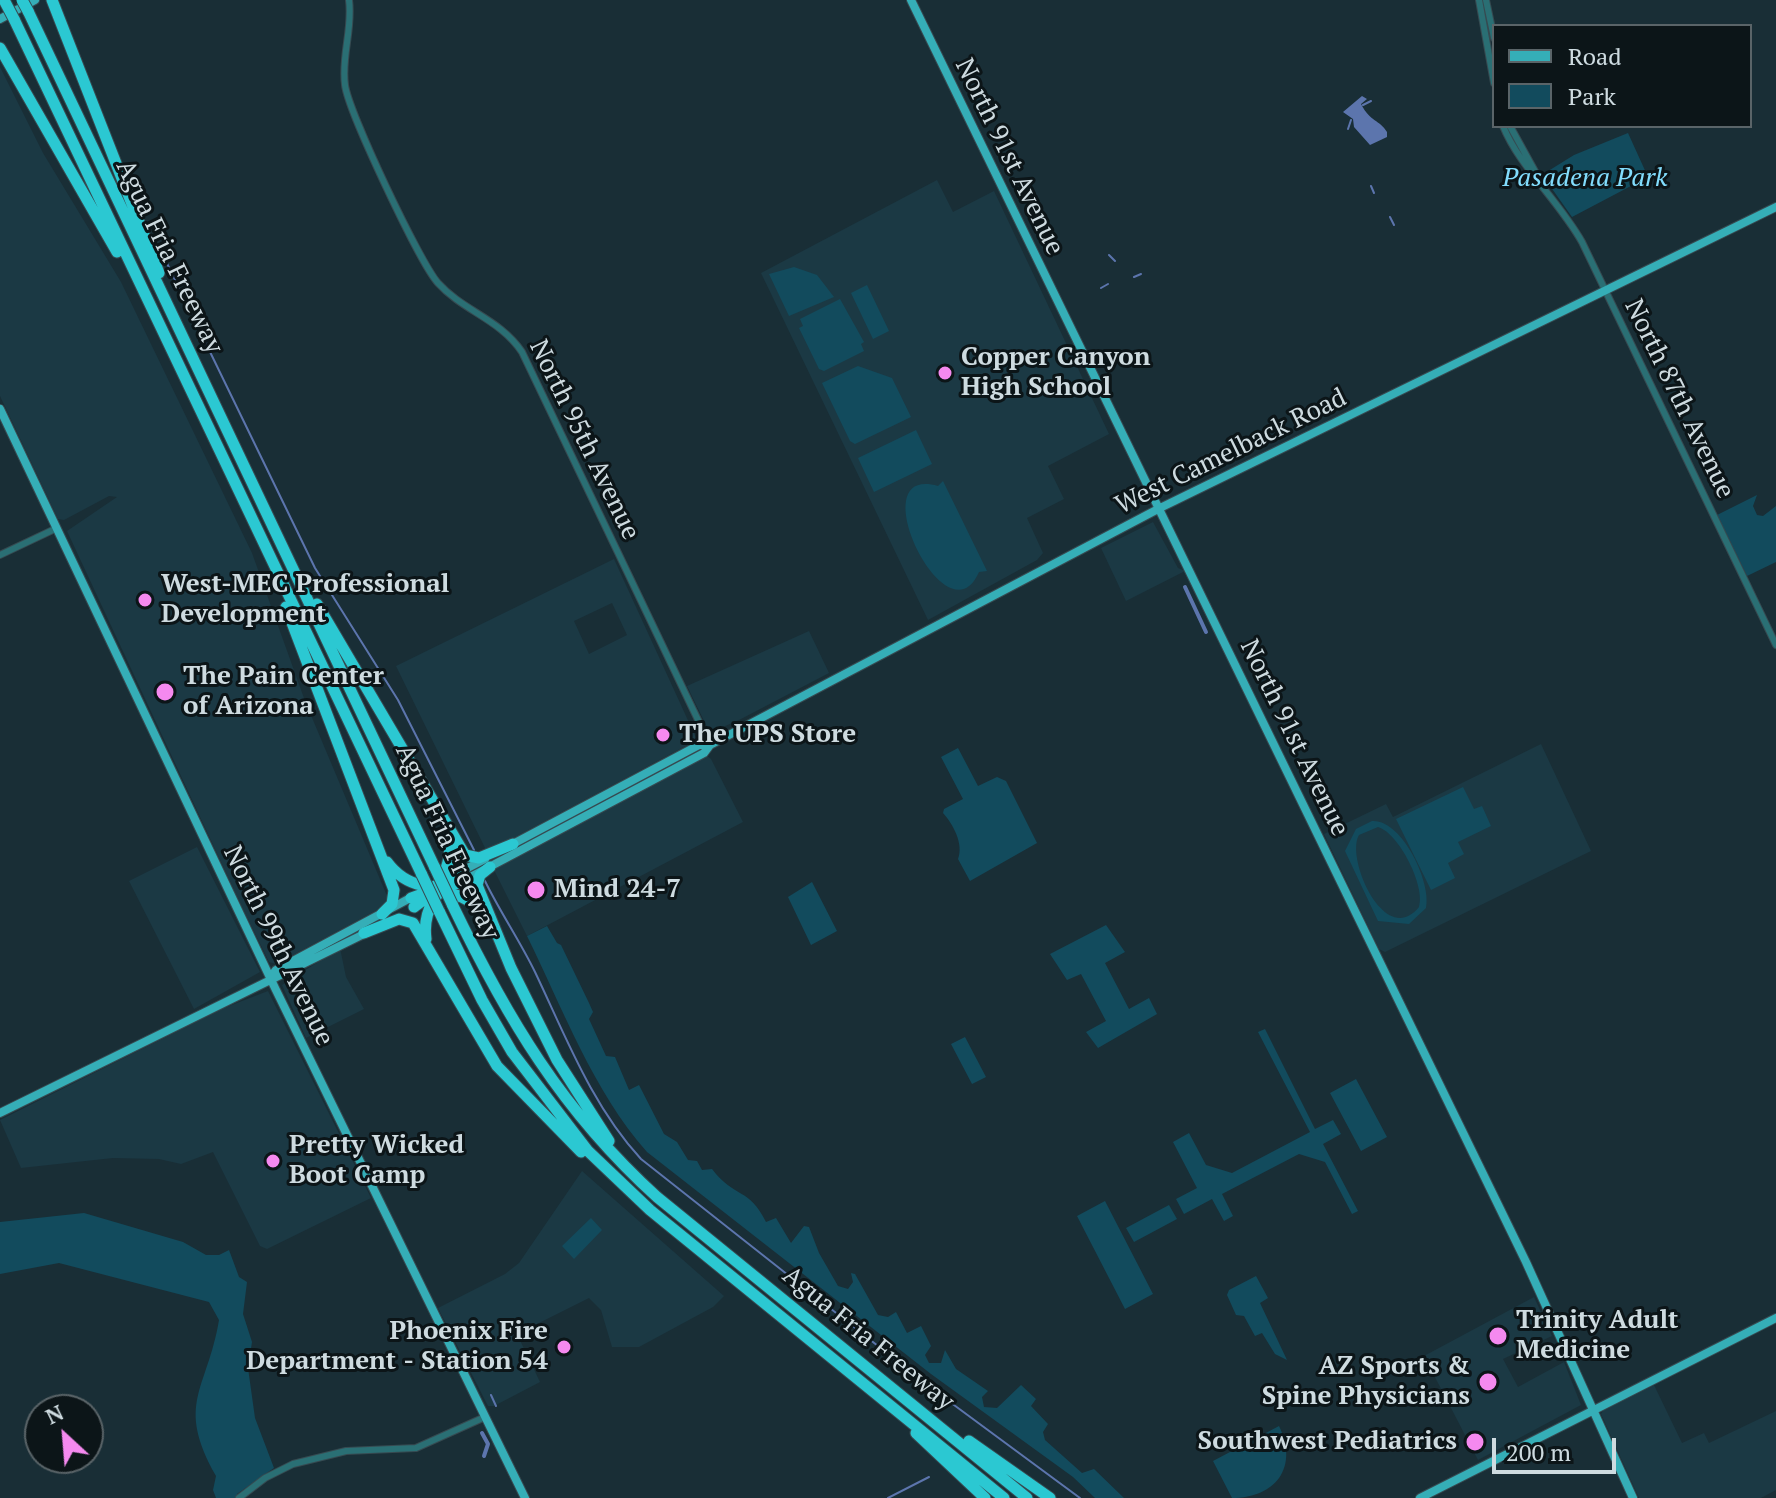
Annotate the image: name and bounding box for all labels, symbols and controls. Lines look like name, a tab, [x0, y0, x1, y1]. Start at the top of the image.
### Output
legend	[1492, 24, 1752, 128]
text: Road	[1568, 40, 1622, 72]
street label: North 91st Avenue	[948, 54, 1070, 260]
text: Park	[1568, 80, 1616, 112]
street label: Agua Fria Freeway	[109, 155, 229, 359]
park label: Pasadena Park	[1502, 163, 1668, 195]
street label: North 87th Avenue	[1617, 294, 1741, 504]
street label: North 95th Avenue	[522, 335, 646, 545]
place label: Copper Canyon High School	[961, 342, 1150, 404]
marker: Copper Canyon High School	[936, 364, 954, 382]
street label: West Camelback Road	[1110, 382, 1352, 522]
place label: West-MEC Professional Development	[161, 569, 449, 630]
marker: West-MEC Professional Development	[136, 591, 154, 609]
street label: North 91st Avenue	[1233, 635, 1355, 841]
place label: The Pain Center of Arizona	[183, 661, 384, 722]
marker: The Pain Center of Arizona	[154, 681, 176, 703]
place label: The UPS Store	[679, 719, 856, 751]
marker: The UPS Store	[654, 726, 672, 744]
street label: Agua Fria Freeway	[388, 739, 506, 945]
street label: North 99th Avenue	[216, 841, 340, 1051]
place label: Mind 24-7	[554, 874, 681, 906]
marker: Mind 24-7	[525, 879, 547, 901]
place label: Pretty Wicked Boot Camp	[289, 1130, 464, 1192]
marker: Pretty Wicked Boot Camp	[264, 1152, 282, 1170]
street label: Agua Fria Freeway	[776, 1260, 960, 1418]
place label: Trinity Adult Medicine	[1516, 1305, 1678, 1366]
place label: Phoenix Fire Department - Station 54	[246, 1316, 548, 1378]
marker: Trinity Adult Medicine	[1487, 1325, 1509, 1347]
marker: Phoenix Fire Department - Station 54	[555, 1338, 573, 1356]
place label: AZ Sports & Spine Physicians	[1262, 1351, 1470, 1412]
marker: AZ Sports & Spine Physicians	[1477, 1371, 1499, 1393]
north arrow	[24, 1394, 104, 1474]
text: N	[40, 1397, 68, 1430]
scale bar	[1496, 1422, 1620, 1472]
place label: Southwest Pediatrics	[1198, 1426, 1457, 1458]
marker: Southwest Pediatrics	[1464, 1431, 1486, 1453]
text: 200 m	[1506, 1436, 1571, 1468]

